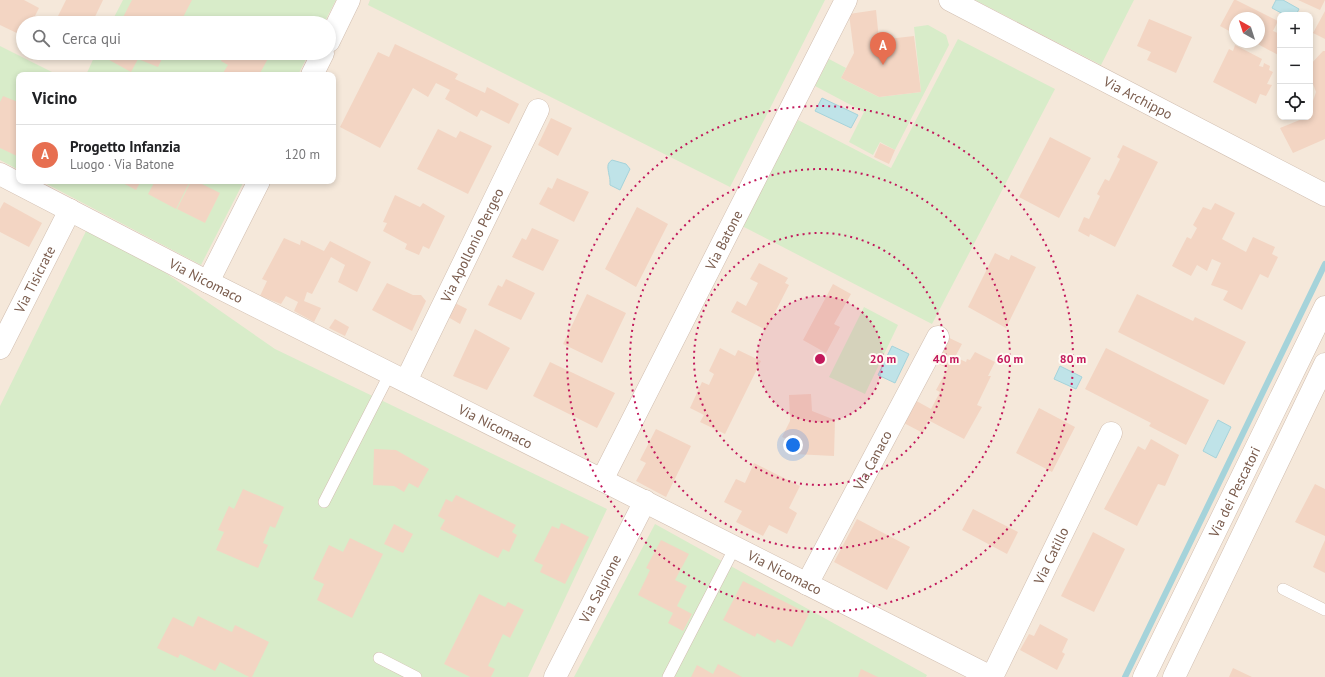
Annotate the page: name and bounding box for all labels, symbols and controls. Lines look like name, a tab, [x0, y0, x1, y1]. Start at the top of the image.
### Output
north arrow	[1229, 12, 1265, 48]
map controls	[1277, 12, 1313, 120]
button: +	[1277, 12, 1313, 48]
search box	[16, 16, 336, 60]
icon: search	[30, 27, 52, 49]
text: Cerca qui	[62, 29, 121, 48]
pin: A	[870, 32, 896, 65]
button: −	[1277, 48, 1313, 84]
street label: Via Archippo	[1100, 72, 1176, 123]
button: locate	[1277, 84, 1313, 120]
text: Vicino	[32, 87, 77, 109]
text: Progetto Infanzia	[70, 137, 181, 156]
text: A	[41, 146, 49, 163]
text: 120 m	[285, 146, 320, 163]
text: Luogo · Via Batone	[70, 156, 174, 173]
street label: Via Apollonio Pergeo	[436, 185, 508, 306]
street label: Via Batone	[701, 207, 747, 274]
street label: Via Tisicrate	[10, 243, 59, 317]
street label: Via Nicomaco	[165, 254, 246, 307]
text: 20 m	[870, 351, 896, 366]
text: 40 m	[933, 351, 959, 366]
text: 60 m	[997, 351, 1023, 366]
text: 80 m	[1060, 351, 1086, 366]
centre of rings	[813, 352, 827, 366]
street label: Via Nicomaco	[454, 400, 536, 453]
street label: Via Canaco	[849, 427, 896, 494]
your location	[783, 435, 803, 455]
street label: Via dei Pescatori	[1204, 444, 1264, 541]
street label: Via Catillo	[1029, 524, 1073, 588]
street label: Via Nicomaco	[744, 546, 825, 599]
street label: Via Salpione	[575, 552, 625, 627]

